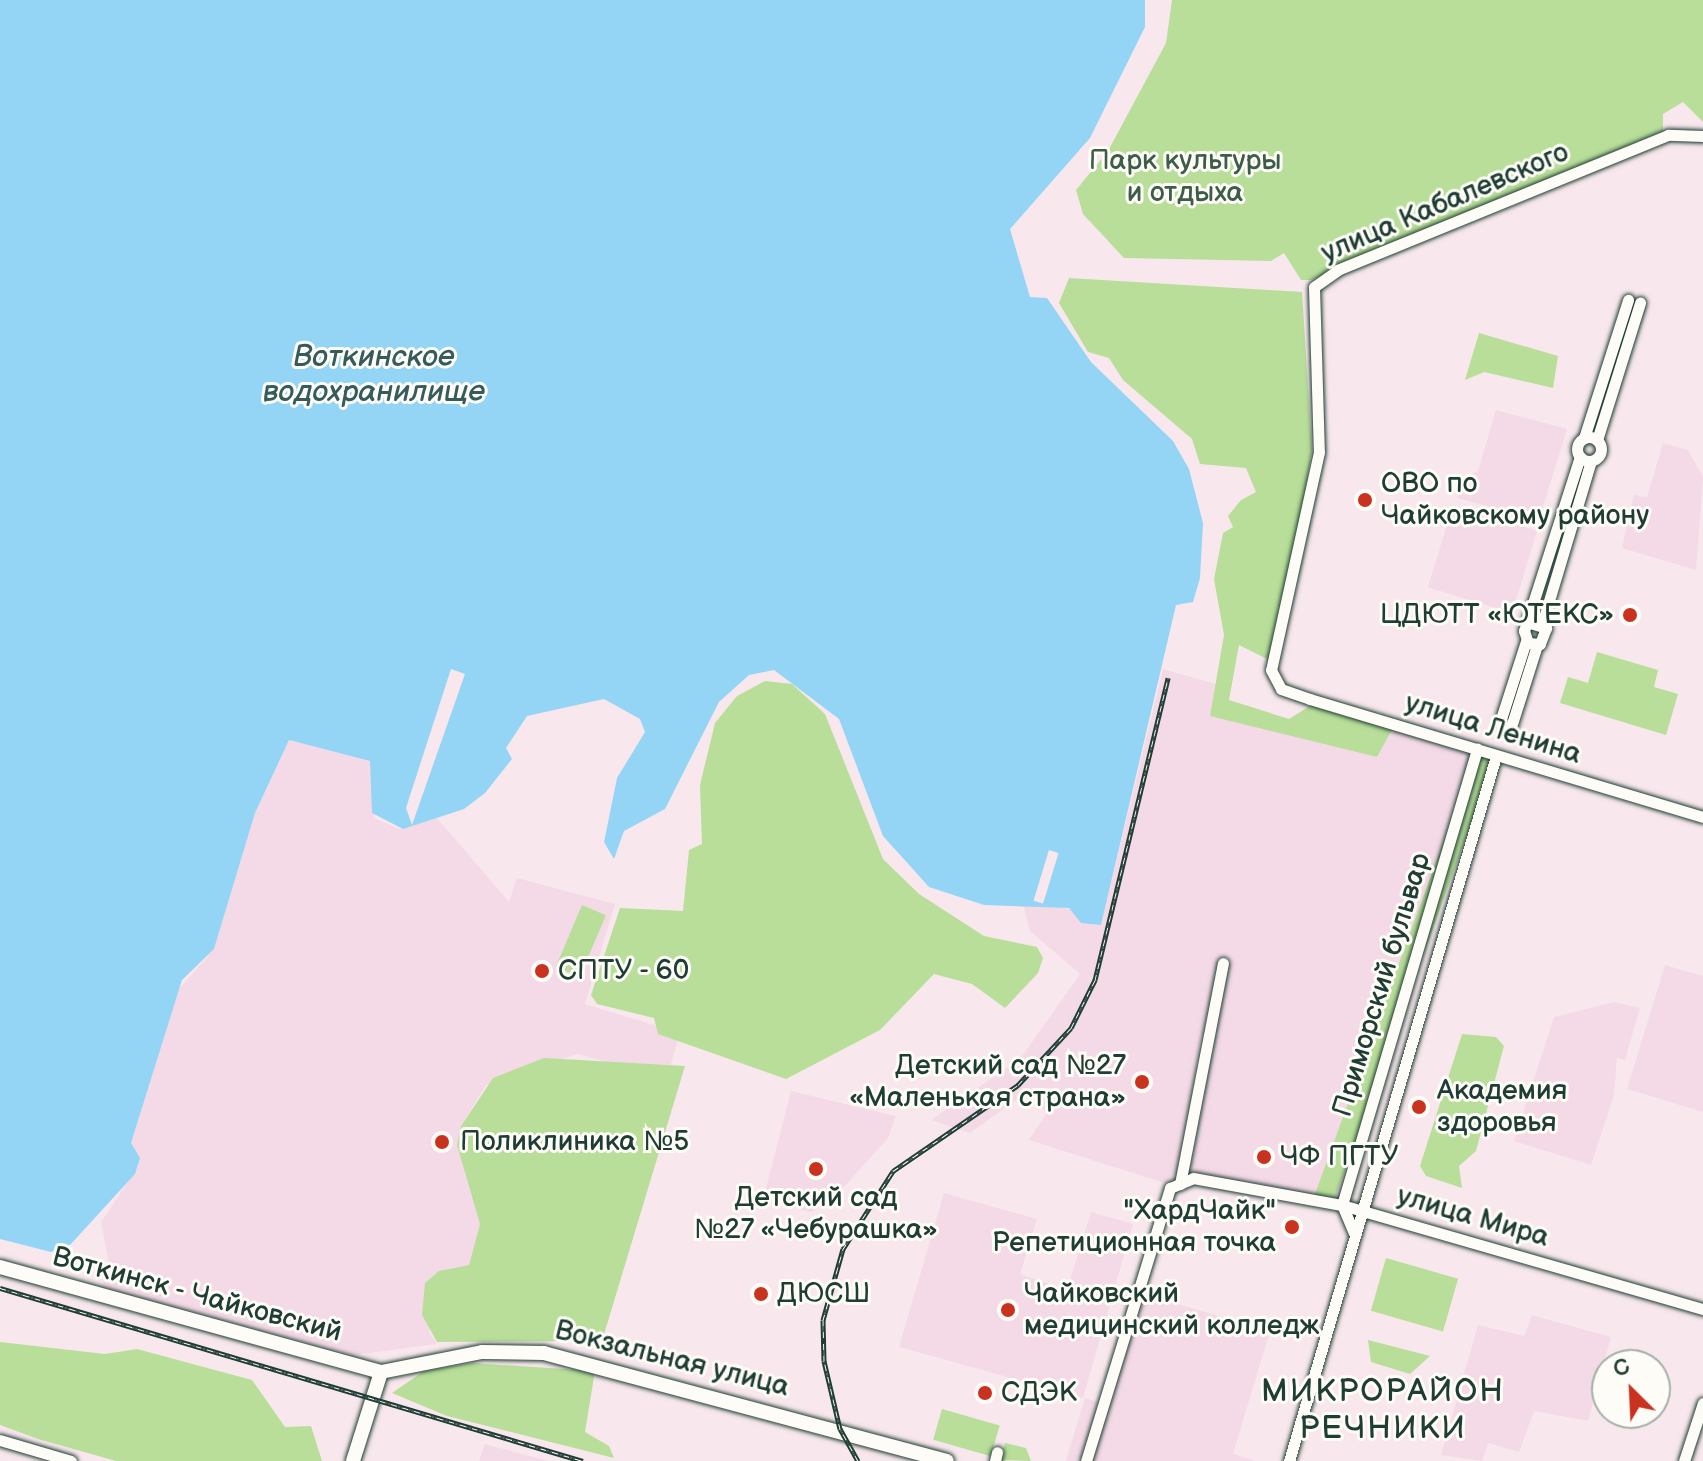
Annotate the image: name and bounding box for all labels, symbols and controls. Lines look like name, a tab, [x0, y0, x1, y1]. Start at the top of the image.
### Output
street label: улица Кабалевского	[1316, 136, 1574, 270]
park label: Парк культуры и отдыха	[1089, 144, 1281, 210]
water label: Воткинское водохранилище	[263, 339, 485, 410]
place label: ОВО по Чайковскому району	[1381, 467, 1649, 533]
marker: ОВО по Чайковскому району	[1356, 491, 1374, 509]
place label: ЦДЮТТ «ЮТЕКС»	[1380, 598, 1614, 632]
marker: ЦДЮТТ «ЮТЕКС»	[1621, 606, 1639, 624]
street label: улица Ленина	[1401, 686, 1585, 772]
street label: Приморский бульвар	[1326, 849, 1438, 1121]
place label: СПТУ - 60	[558, 954, 691, 988]
marker: СПТУ - 60	[533, 962, 551, 980]
place label: Детский сад №27 «Маленькая страна»	[849, 1049, 1126, 1115]
marker: Детский сад №27 «Маленькая страна»	[1133, 1073, 1151, 1091]
place label: Академия здоровья	[1437, 1074, 1567, 1140]
marker: Академия здоровья	[1408, 1096, 1430, 1118]
place label: Поликлиника №5	[460, 1125, 689, 1159]
marker: Поликлиника №5	[431, 1131, 453, 1153]
place label: ЧФ ПГТУ	[1280, 1140, 1399, 1174]
marker: ЧФ ПГТУ	[1255, 1148, 1273, 1166]
marker: Детский сад №27 «Чебурашка»	[807, 1160, 825, 1178]
street label: улица Мира	[1393, 1179, 1553, 1255]
place label: Детский сад №27 «Чебурашка»	[693, 1181, 939, 1247]
place label: "ХардЧайк" Репетиционная точка	[992, 1194, 1276, 1260]
marker: "ХардЧайк" Репетиционная точка	[1283, 1218, 1301, 1236]
street label: Воткинск - Чайковский	[48, 1240, 346, 1350]
place label: ДЮСШ	[777, 1277, 870, 1311]
place label: Чайковский медицинский колледж	[1024, 1277, 1319, 1343]
marker: ДЮСШ	[752, 1285, 770, 1303]
marker: Чайковский медицинский колледж	[999, 1301, 1017, 1319]
street label: Вокзальная улица	[551, 1314, 793, 1404]
north arrow	[1591, 1349, 1671, 1429]
text: С	[1609, 1353, 1634, 1384]
district label: МИКРОРАЙОН РЕЧНИКИ	[1261, 1374, 1505, 1449]
place label: СДЭК	[1001, 1376, 1077, 1410]
marker: СДЭК	[976, 1384, 994, 1402]

